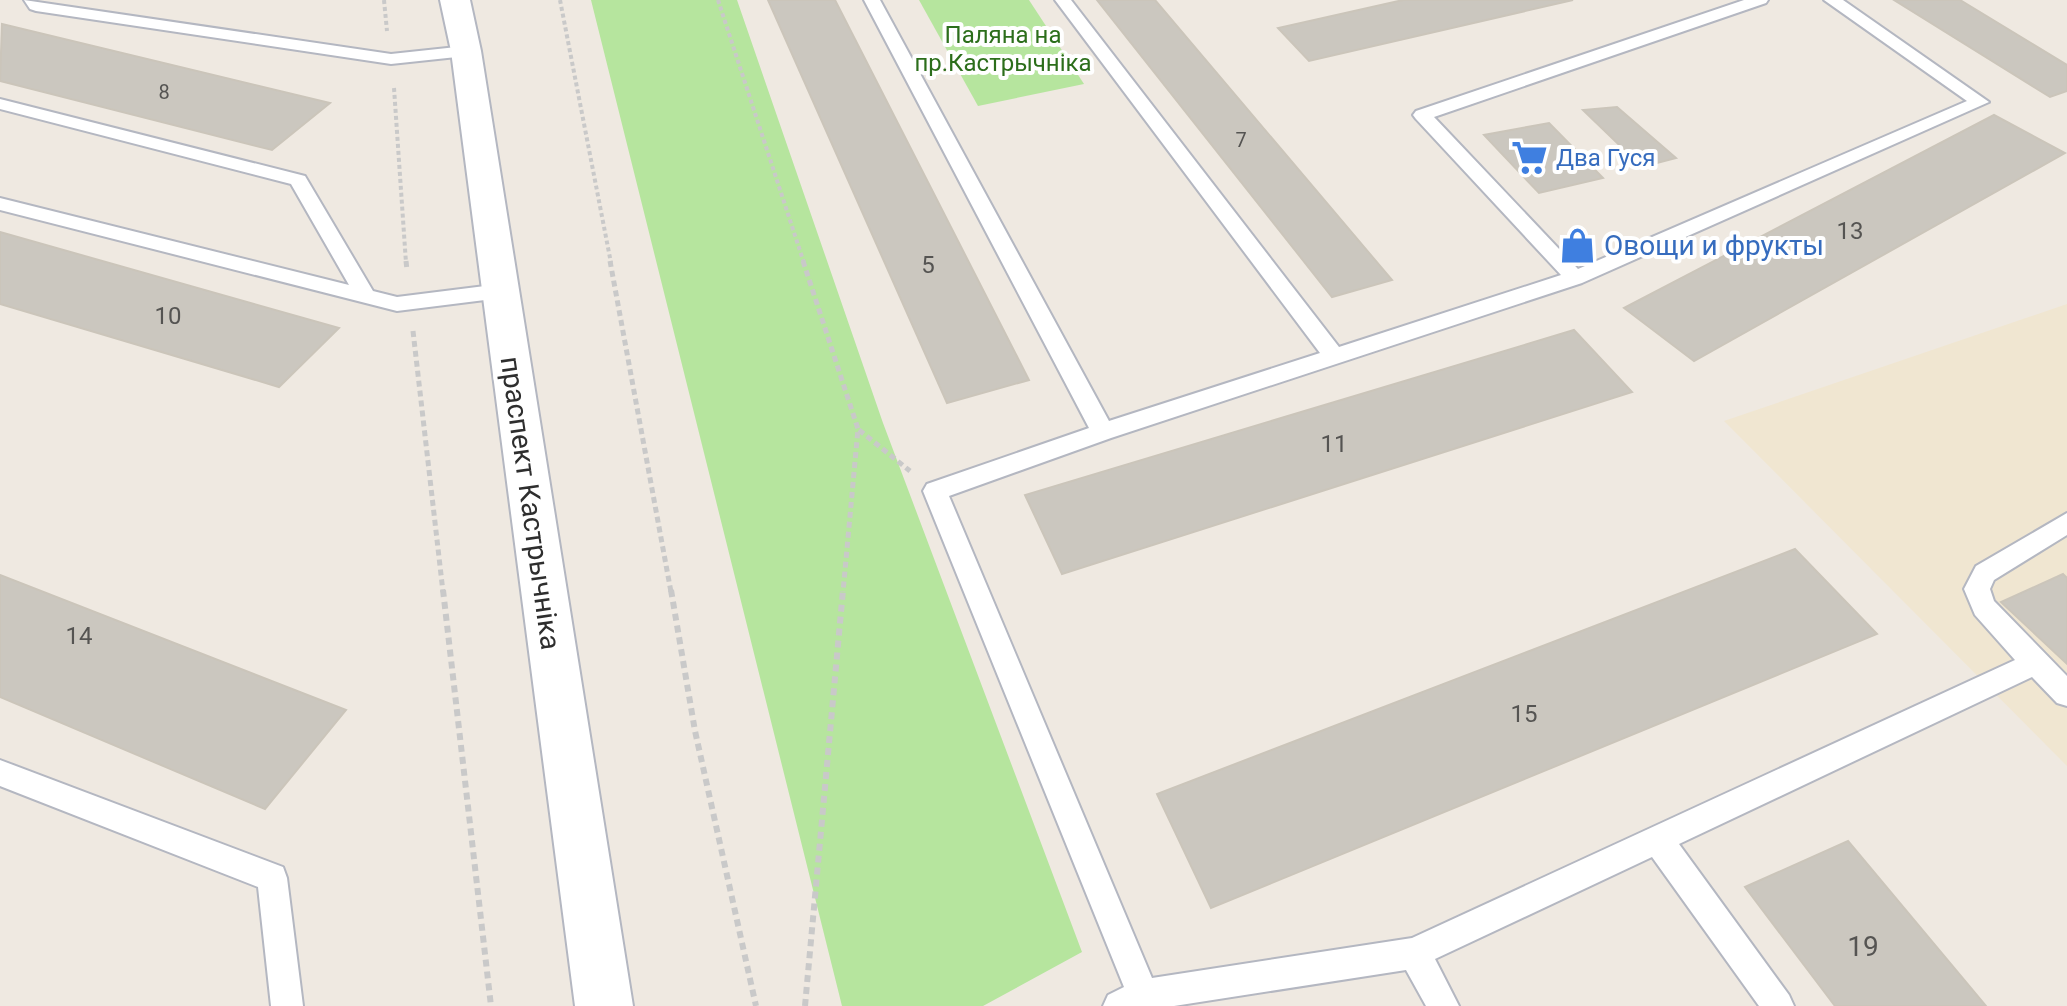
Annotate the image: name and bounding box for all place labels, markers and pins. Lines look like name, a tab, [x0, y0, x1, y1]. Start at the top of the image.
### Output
supermarket icon: Два Гуся	[1511, 139, 1549, 177]
place label: Два Гуся	[1556, 144, 1655, 172]
shop icon: Овощи и фрукты	[1559, 226, 1597, 264]
place label: Овощи и фрукты	[1604, 229, 1824, 262]

